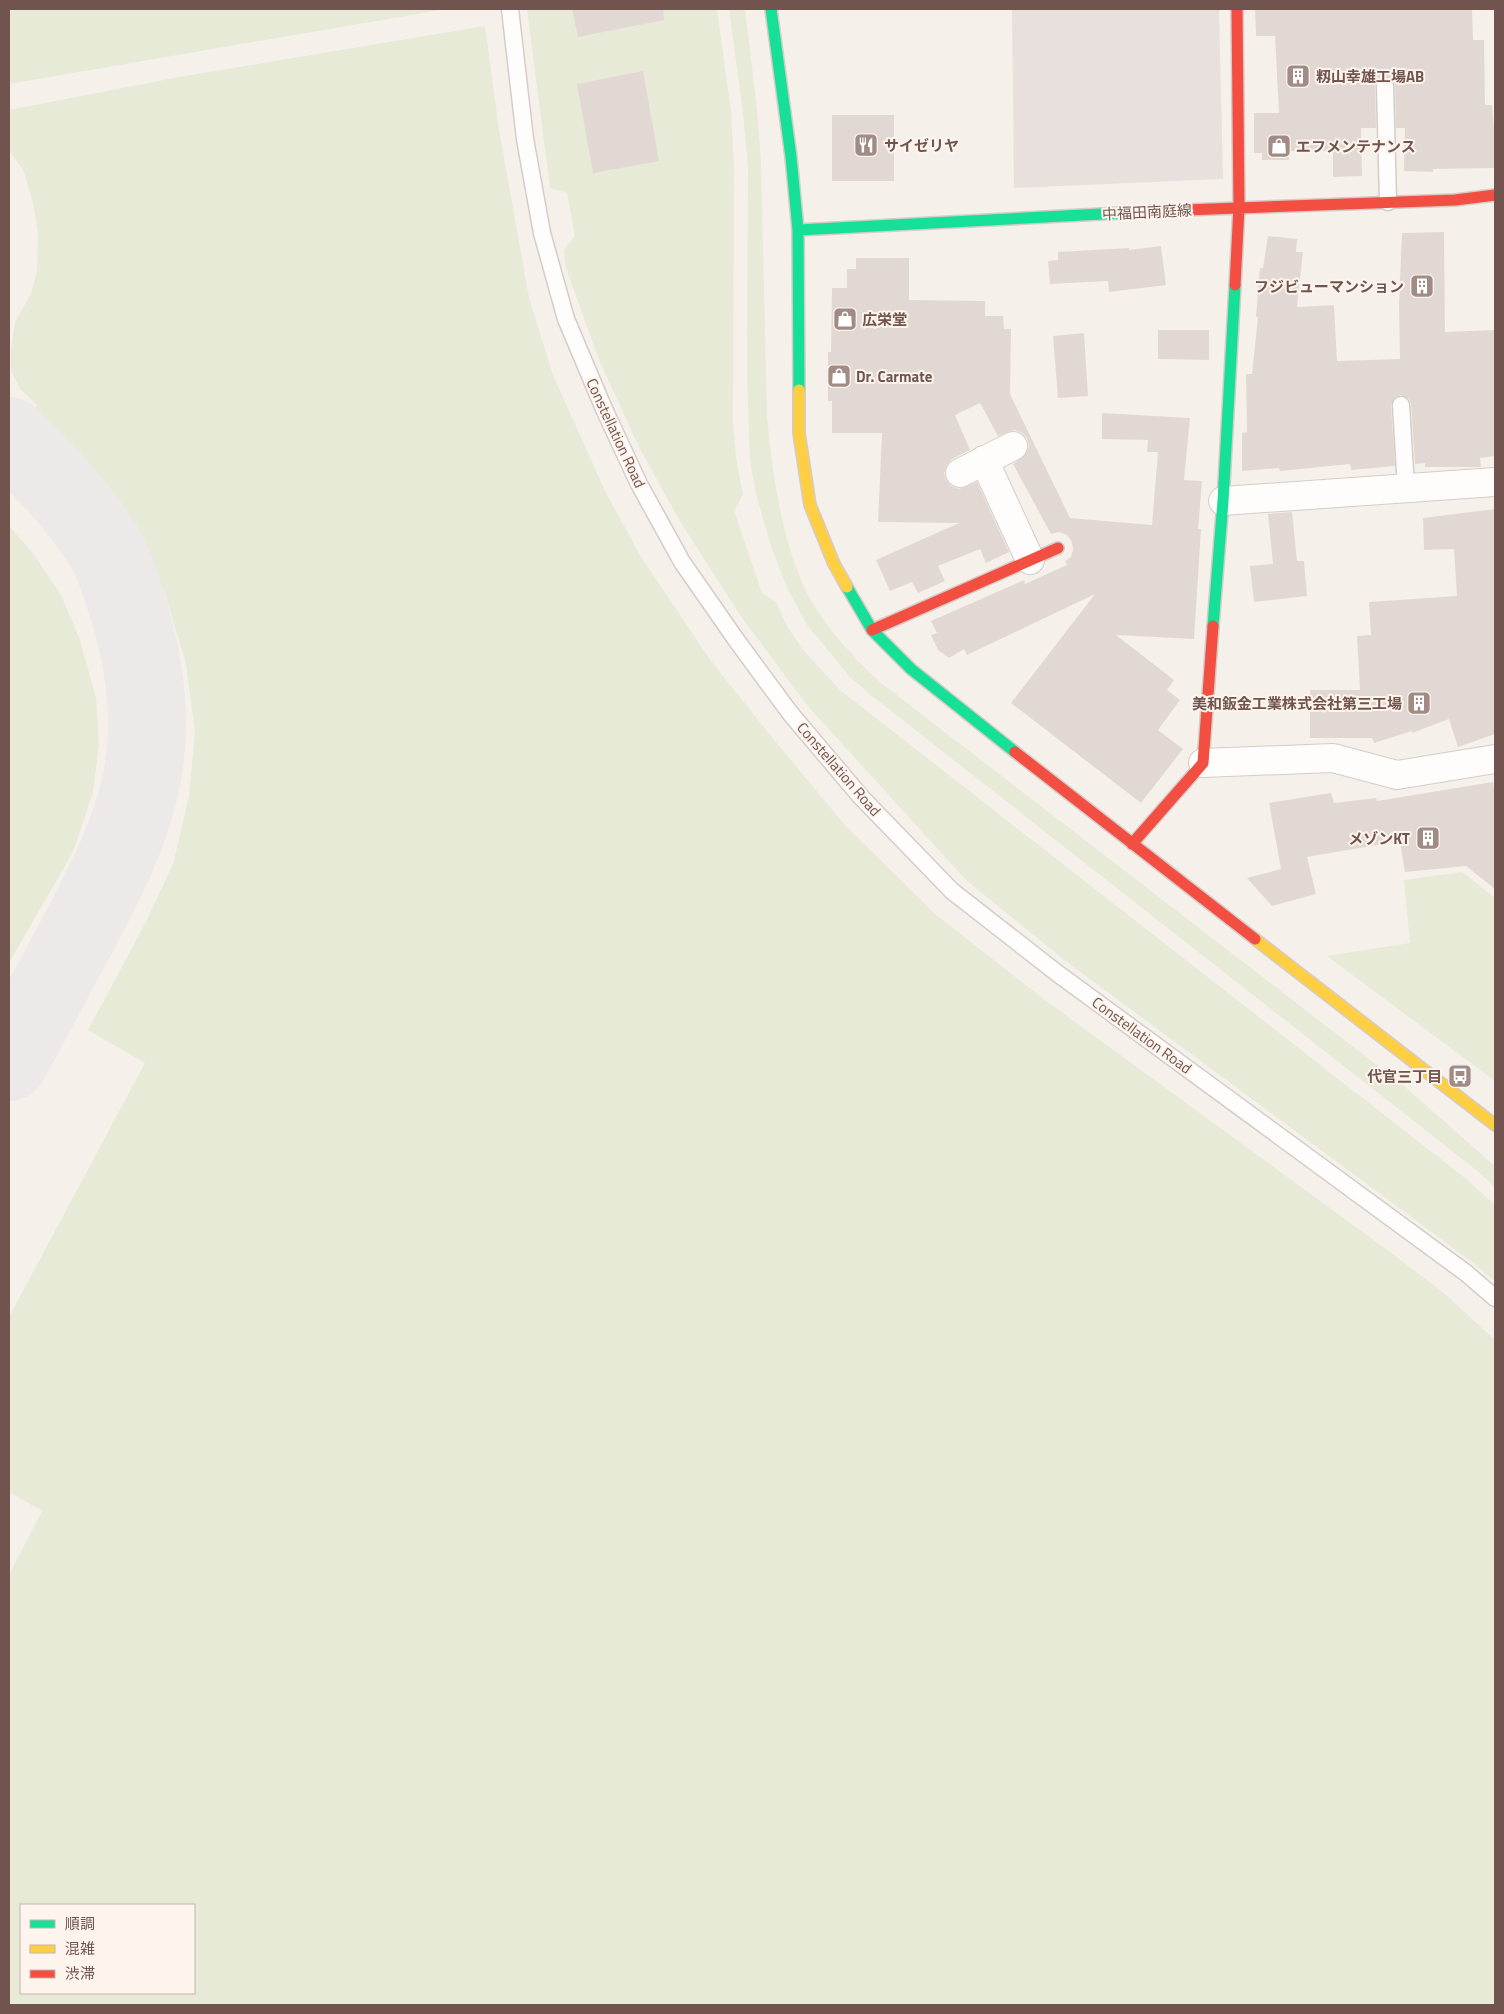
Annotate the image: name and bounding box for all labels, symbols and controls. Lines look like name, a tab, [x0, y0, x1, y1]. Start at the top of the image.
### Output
building icon: 籾山幸雄工場AB	[1285, 63, 1311, 89]
place label: 籾山幸雄工場AB	[1316, 65, 1424, 88]
restaurant icon: サイゼリヤ	[853, 132, 879, 158]
shop icon: エフメンテナンス	[1266, 133, 1292, 159]
place label: サイゼリヤ	[884, 134, 959, 157]
place label: エフメンテナンス	[1296, 135, 1416, 158]
street label: 中福田南庭線	[1101, 198, 1193, 226]
building icon: フジビューマンション	[1409, 273, 1435, 299]
place label: フジビューマンション	[1254, 275, 1404, 298]
shop icon: 広栄堂	[832, 306, 858, 332]
place label: 広栄堂	[862, 308, 907, 331]
shop icon: Dr. Carmate	[826, 363, 852, 389]
place label: Dr. Carmate	[856, 365, 933, 388]
street label: Constellation Road	[581, 374, 651, 492]
building icon: 美和鈑金工業株式会社第三工場	[1406, 690, 1432, 716]
place label: 美和鈑金工業株式会社第三工場	[1192, 692, 1402, 715]
street label: Constellation Road	[791, 717, 887, 821]
building icon: メゾンKT	[1415, 825, 1441, 851]
place label: メゾンKT	[1348, 827, 1410, 850]
street label: Constellation Road	[1087, 991, 1197, 1079]
bus stop icon: 代官三丁目	[1447, 1063, 1473, 1089]
place label: 代官三丁目	[1367, 1065, 1442, 1088]
legend	[20, 1904, 195, 1994]
text: 順調	[65, 1912, 95, 1935]
text: 混雑	[65, 1937, 95, 1960]
text: 渋滞	[65, 1962, 95, 1985]

